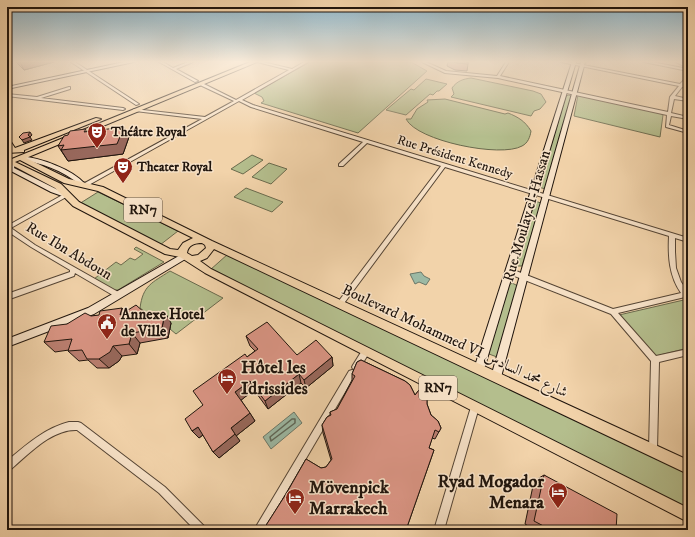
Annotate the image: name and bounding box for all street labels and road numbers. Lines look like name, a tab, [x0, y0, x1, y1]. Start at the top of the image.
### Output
street label: Rue Président Kennedy	[395, 132, 515, 182]
street label: Rue Moulay el-Hassan	[499, 148, 555, 284]
road number: RN7	[124, 198, 162, 222]
street label: Rue Ibn Abdoun	[22, 218, 116, 284]
street label: Boulevard Mohammed VI شارع محمد السادس	[338, 280, 571, 405]
road number: RN7	[419, 376, 457, 400]

